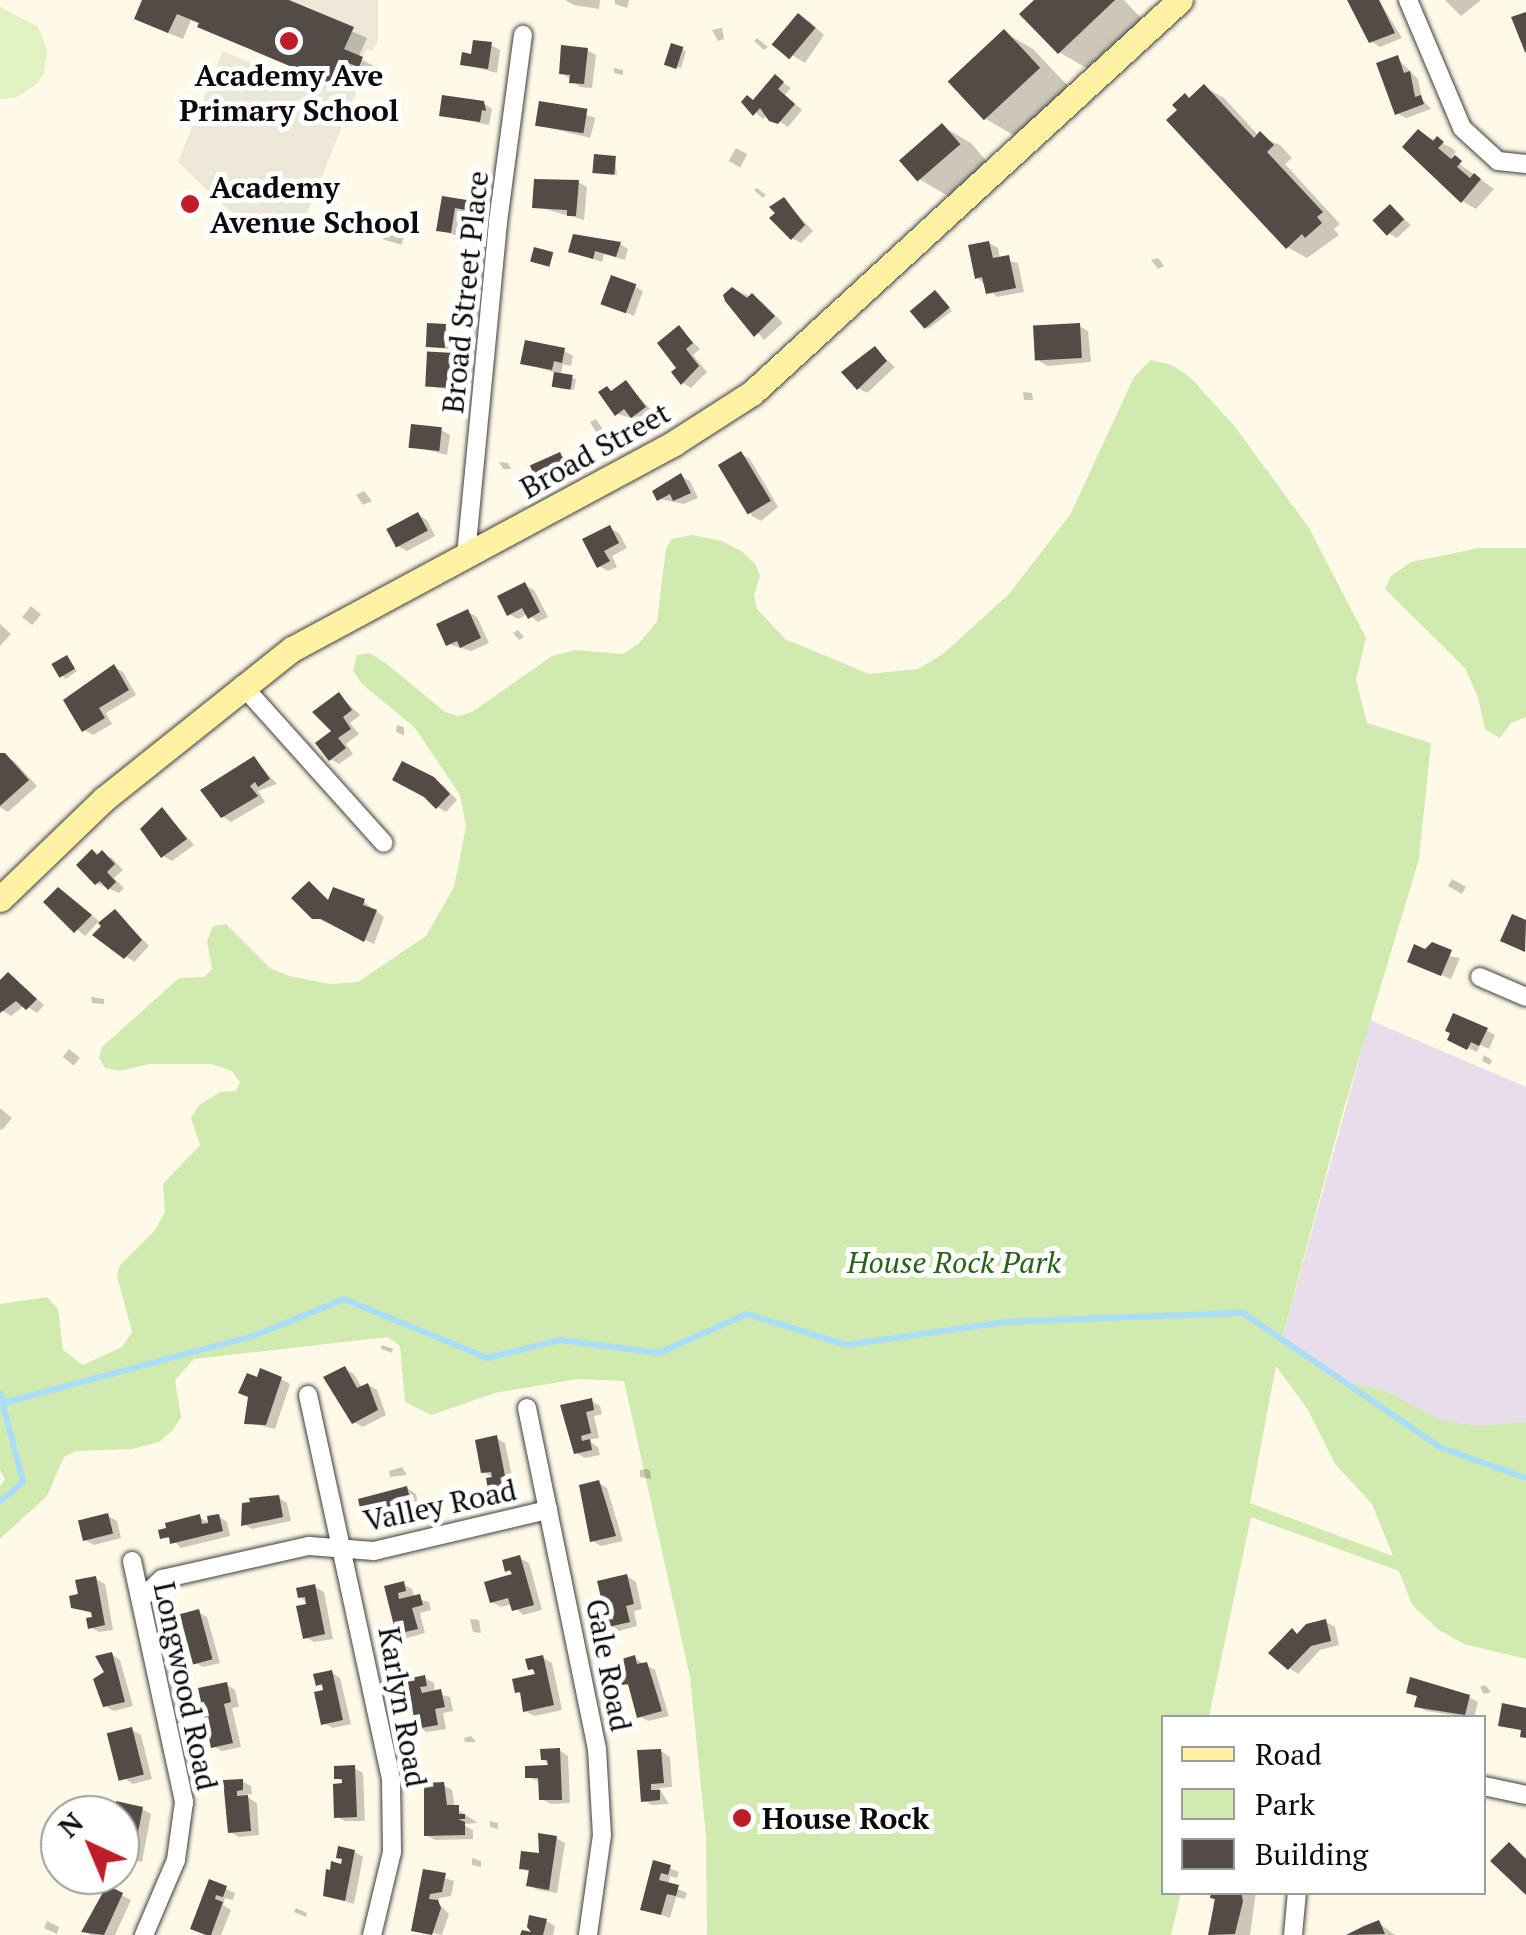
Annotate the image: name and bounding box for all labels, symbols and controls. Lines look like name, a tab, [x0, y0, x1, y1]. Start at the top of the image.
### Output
marker: Academy Ave Primary School	[278, 30, 300, 52]
place label: Academy Ave Primary School	[179, 57, 399, 128]
place label: Academy Avenue School	[210, 169, 420, 240]
street label: Broad Street Place	[434, 169, 496, 415]
marker: Academy Avenue School	[179, 193, 201, 215]
street label: Broad Street	[514, 394, 676, 506]
park label: House Rock Park	[847, 1244, 1061, 1280]
street label: Valley Road	[360, 1471, 520, 1539]
street label: Longwood Road	[146, 1578, 226, 1794]
street label: Gale Road	[579, 1596, 639, 1734]
street label: Karlyn Road	[371, 1624, 435, 1790]
legend	[1161, 1715, 1486, 1895]
text: Road	[1255, 1734, 1322, 1774]
text: Park	[1255, 1784, 1315, 1824]
north arrow	[40, 1795, 140, 1895]
place label: House Rock	[762, 1800, 929, 1836]
text: N	[50, 1804, 91, 1845]
marker: House Rock	[731, 1807, 753, 1829]
text: Building	[1255, 1834, 1368, 1874]

